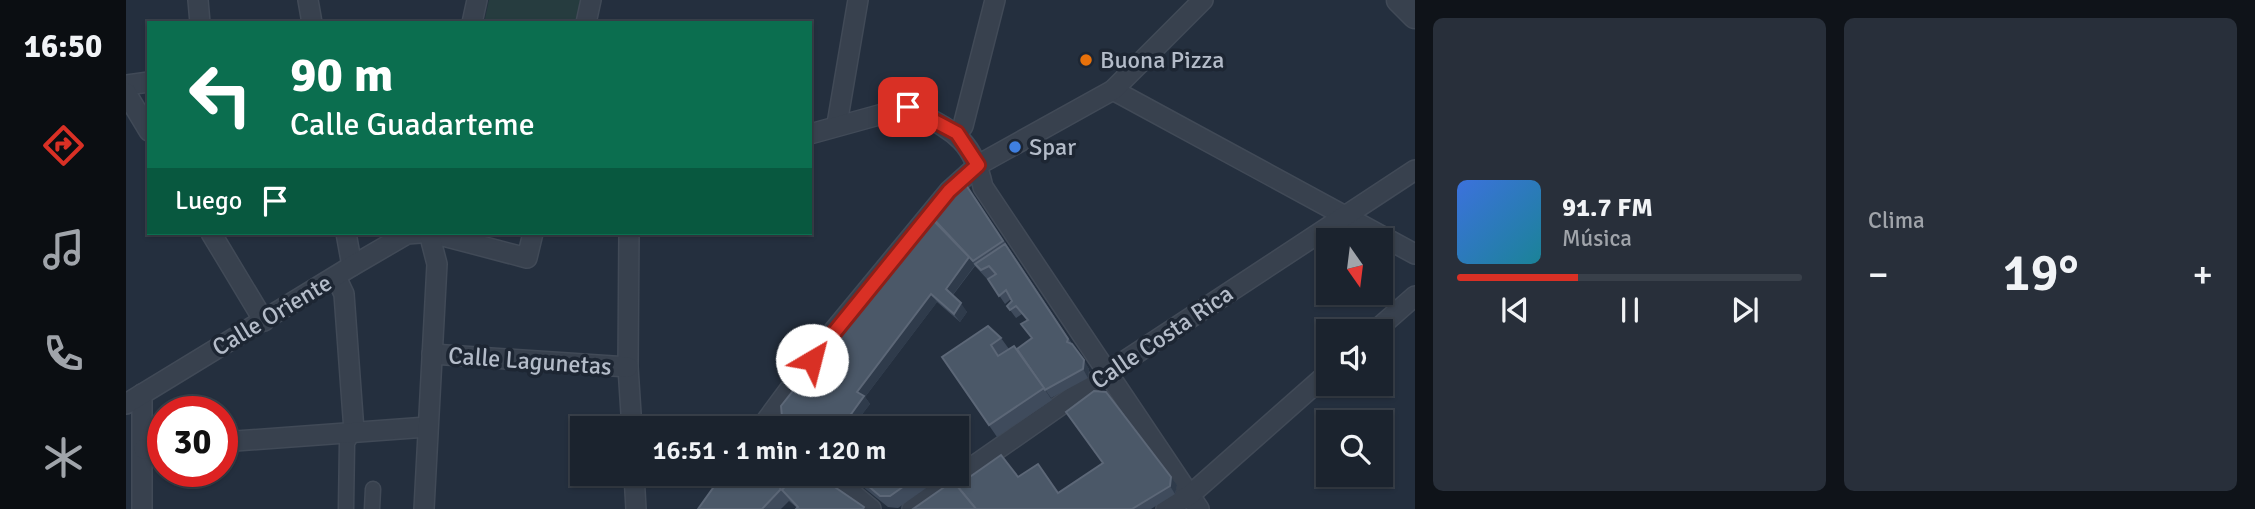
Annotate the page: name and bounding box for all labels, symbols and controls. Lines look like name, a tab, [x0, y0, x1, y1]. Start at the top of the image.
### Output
text: 16:50	[24, 27, 102, 66]
text: 90 m	[290, 45, 393, 105]
place label: Buona Pizza	[1100, 45, 1224, 75]
icon: left	[175, 49, 266, 140]
marker: Buona Pizza	[1078, 52, 1094, 68]
pin	[878, 77, 938, 137]
icon: arrive	[889, 88, 927, 126]
text: Calle Guadarteme	[290, 105, 535, 144]
icon: directions	[39, 121, 88, 170]
place label: Spar	[1029, 132, 1076, 162]
marker: Spar	[1007, 139, 1023, 155]
icon: arrive	[256, 182, 294, 220]
text: Luego	[175, 185, 242, 217]
text: 91.7 FM	[1562, 192, 1653, 224]
text: Clima	[1868, 206, 1925, 235]
text: Música	[1562, 224, 1632, 253]
icon: music	[39, 225, 88, 274]
north arrow	[1316, 228, 1393, 304]
map controls	[1316, 228, 1393, 487]
text: 19°	[2002, 241, 2079, 305]
text: −	[1868, 251, 1889, 298]
text: +	[2192, 251, 2213, 298]
street label: Calle Oriente	[207, 268, 337, 362]
street label: Calle Costa Rica	[1085, 278, 1239, 396]
icon: previous	[1496, 291, 1534, 329]
icon: pause	[1611, 291, 1649, 329]
icon: next	[1726, 291, 1764, 329]
button: sound	[1316, 319, 1393, 396]
position arrow	[775, 323, 849, 397]
icon: phone	[39, 329, 88, 378]
street label: Calle Lagunetas	[447, 340, 613, 382]
speed limit sign: 30	[147, 396, 238, 487]
button: search	[1316, 410, 1393, 487]
icon: climate	[39, 433, 88, 482]
text: 16:51 · 1 min · 120 m	[653, 435, 886, 467]

